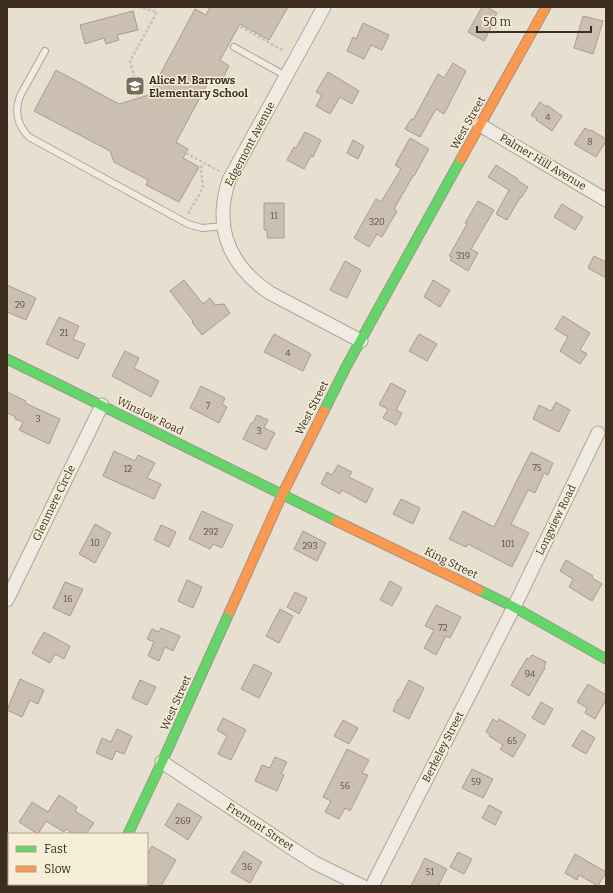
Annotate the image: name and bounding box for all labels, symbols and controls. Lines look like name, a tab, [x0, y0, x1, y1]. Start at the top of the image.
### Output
scale bar	[477, 8, 591, 34]
text: 50 m	[483, 15, 512, 29]
place label: Alice M. Barrows Elementary School	[149, 74, 248, 100]
school or university icon: Alice M. Barrows Elementary School	[124, 75, 146, 97]
street label: West Street	[448, 94, 488, 152]
street label: Edgemont Avenue	[222, 100, 278, 188]
house number: 4	[545, 112, 551, 122]
street label: Palmer Hill Avenue	[498, 131, 588, 193]
house number: 8	[587, 137, 593, 147]
house number: 11	[270, 211, 278, 221]
house number: 320	[369, 217, 385, 227]
house number: 319	[456, 251, 470, 261]
house number: 29	[15, 300, 25, 310]
house number: 21	[60, 328, 69, 338]
house number: 4	[285, 348, 291, 358]
street label: West Street	[293, 379, 331, 437]
street label: Winslow Road	[115, 394, 186, 438]
house number: 7	[206, 401, 211, 411]
house number: 3	[35, 414, 41, 424]
house number: 3	[256, 426, 262, 436]
street label: Glenmere Circle	[30, 463, 78, 543]
house number: 75	[532, 463, 542, 473]
house number: 12	[124, 464, 132, 474]
street label: Longview Road	[533, 482, 579, 557]
house number: 292	[203, 527, 219, 537]
house number: 10	[90, 538, 100, 548]
house number: 101	[501, 539, 515, 549]
house number: 293	[302, 541, 318, 551]
street label: King Street	[422, 545, 480, 581]
house number: 16	[64, 594, 72, 604]
house number: 72	[438, 623, 448, 633]
house number: 94	[525, 669, 536, 679]
street label: West Street	[158, 673, 194, 733]
street label: Berkeley Street	[420, 709, 466, 784]
house number: 65	[507, 736, 517, 746]
house number: 59	[471, 777, 481, 787]
house number: 56	[340, 781, 350, 791]
street label: Fremont Street	[224, 800, 296, 854]
house number: 269	[175, 816, 191, 826]
legend	[8, 833, 148, 885]
text: Fast	[44, 842, 68, 856]
text: Slow	[44, 862, 71, 876]
house number: 36	[242, 862, 252, 872]
house number: 51	[426, 867, 435, 877]

